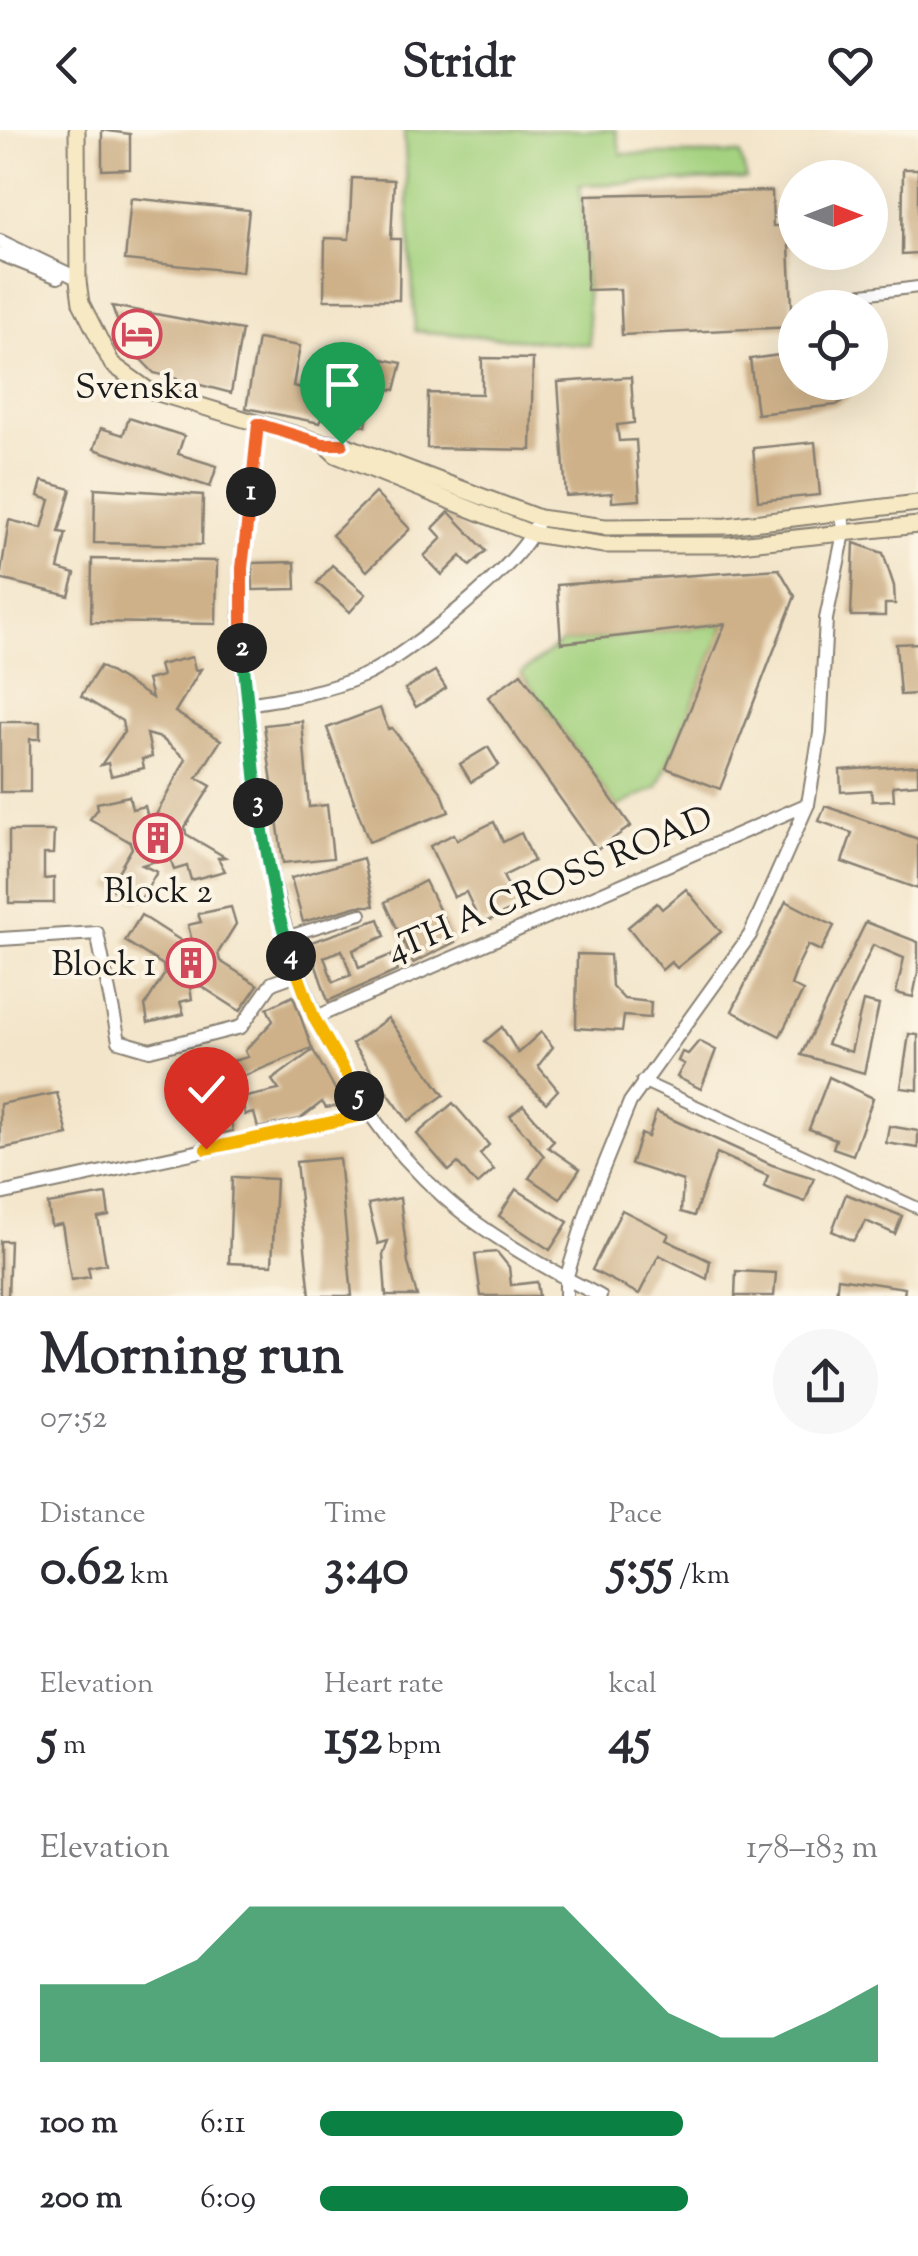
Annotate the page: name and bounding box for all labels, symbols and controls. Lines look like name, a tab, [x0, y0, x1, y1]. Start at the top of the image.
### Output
text: Stridr	[402, 33, 516, 98]
icon: back	[40, 38, 95, 93]
icon: heart	[823, 38, 878, 93]
north arrow	[778, 160, 888, 270]
map controls	[778, 160, 888, 400]
button: locate	[778, 290, 888, 400]
hotel icon: Svenska	[111, 308, 163, 360]
pin	[300, 342, 385, 445]
icon: arrive	[315, 357, 370, 412]
place label: Svenska	[75, 364, 199, 415]
pin: 1	[226, 467, 276, 517]
text: 1	[246, 472, 256, 512]
pin: 2	[217, 623, 267, 673]
text: 2	[235, 628, 249, 668]
pin: 3	[233, 778, 283, 828]
text: 3	[252, 783, 264, 823]
street label: 4TH A CROSS ROAD	[379, 794, 721, 978]
building icon: Block 2	[132, 812, 184, 864]
place label: Block 2	[104, 868, 213, 919]
pin: 4	[266, 931, 316, 981]
text: 4	[284, 936, 298, 976]
building icon: Block 1	[165, 937, 217, 989]
place label: Block 1	[51, 941, 156, 992]
pin	[164, 1047, 249, 1150]
icon: check	[179, 1062, 234, 1117]
pin: 5	[334, 1071, 384, 1121]
text: 5	[354, 1076, 364, 1116]
text: Morning run	[40, 1319, 344, 1398]
button: share	[773, 1329, 878, 1434]
text: 07:52	[40, 1396, 107, 1442]
text: Distance	[40, 1495, 146, 1535]
text: Time	[324, 1495, 387, 1535]
text: Pace	[609, 1495, 662, 1535]
text: 0.62	[40, 1535, 124, 1607]
text: 3:40	[324, 1535, 409, 1607]
text: 5:55	[609, 1535, 673, 1607]
text: km	[124, 1556, 169, 1596]
text: /km	[673, 1556, 730, 1596]
text: Elevation	[40, 1665, 154, 1705]
text: Heart rate	[324, 1665, 444, 1705]
text: kcal	[609, 1665, 657, 1705]
text: 5	[40, 1705, 57, 1777]
text: 152	[324, 1705, 382, 1777]
text: 45	[609, 1705, 651, 1777]
text: m	[57, 1726, 86, 1766]
text: bpm	[382, 1726, 442, 1766]
text: Elevation	[40, 1826, 170, 1872]
text: 178–183 m	[746, 1826, 878, 1872]
text: 100 m	[40, 2101, 118, 2147]
text: 6:11	[200, 2101, 246, 2147]
text: 200 m	[40, 2176, 122, 2222]
text: 6:09	[200, 2176, 256, 2222]

